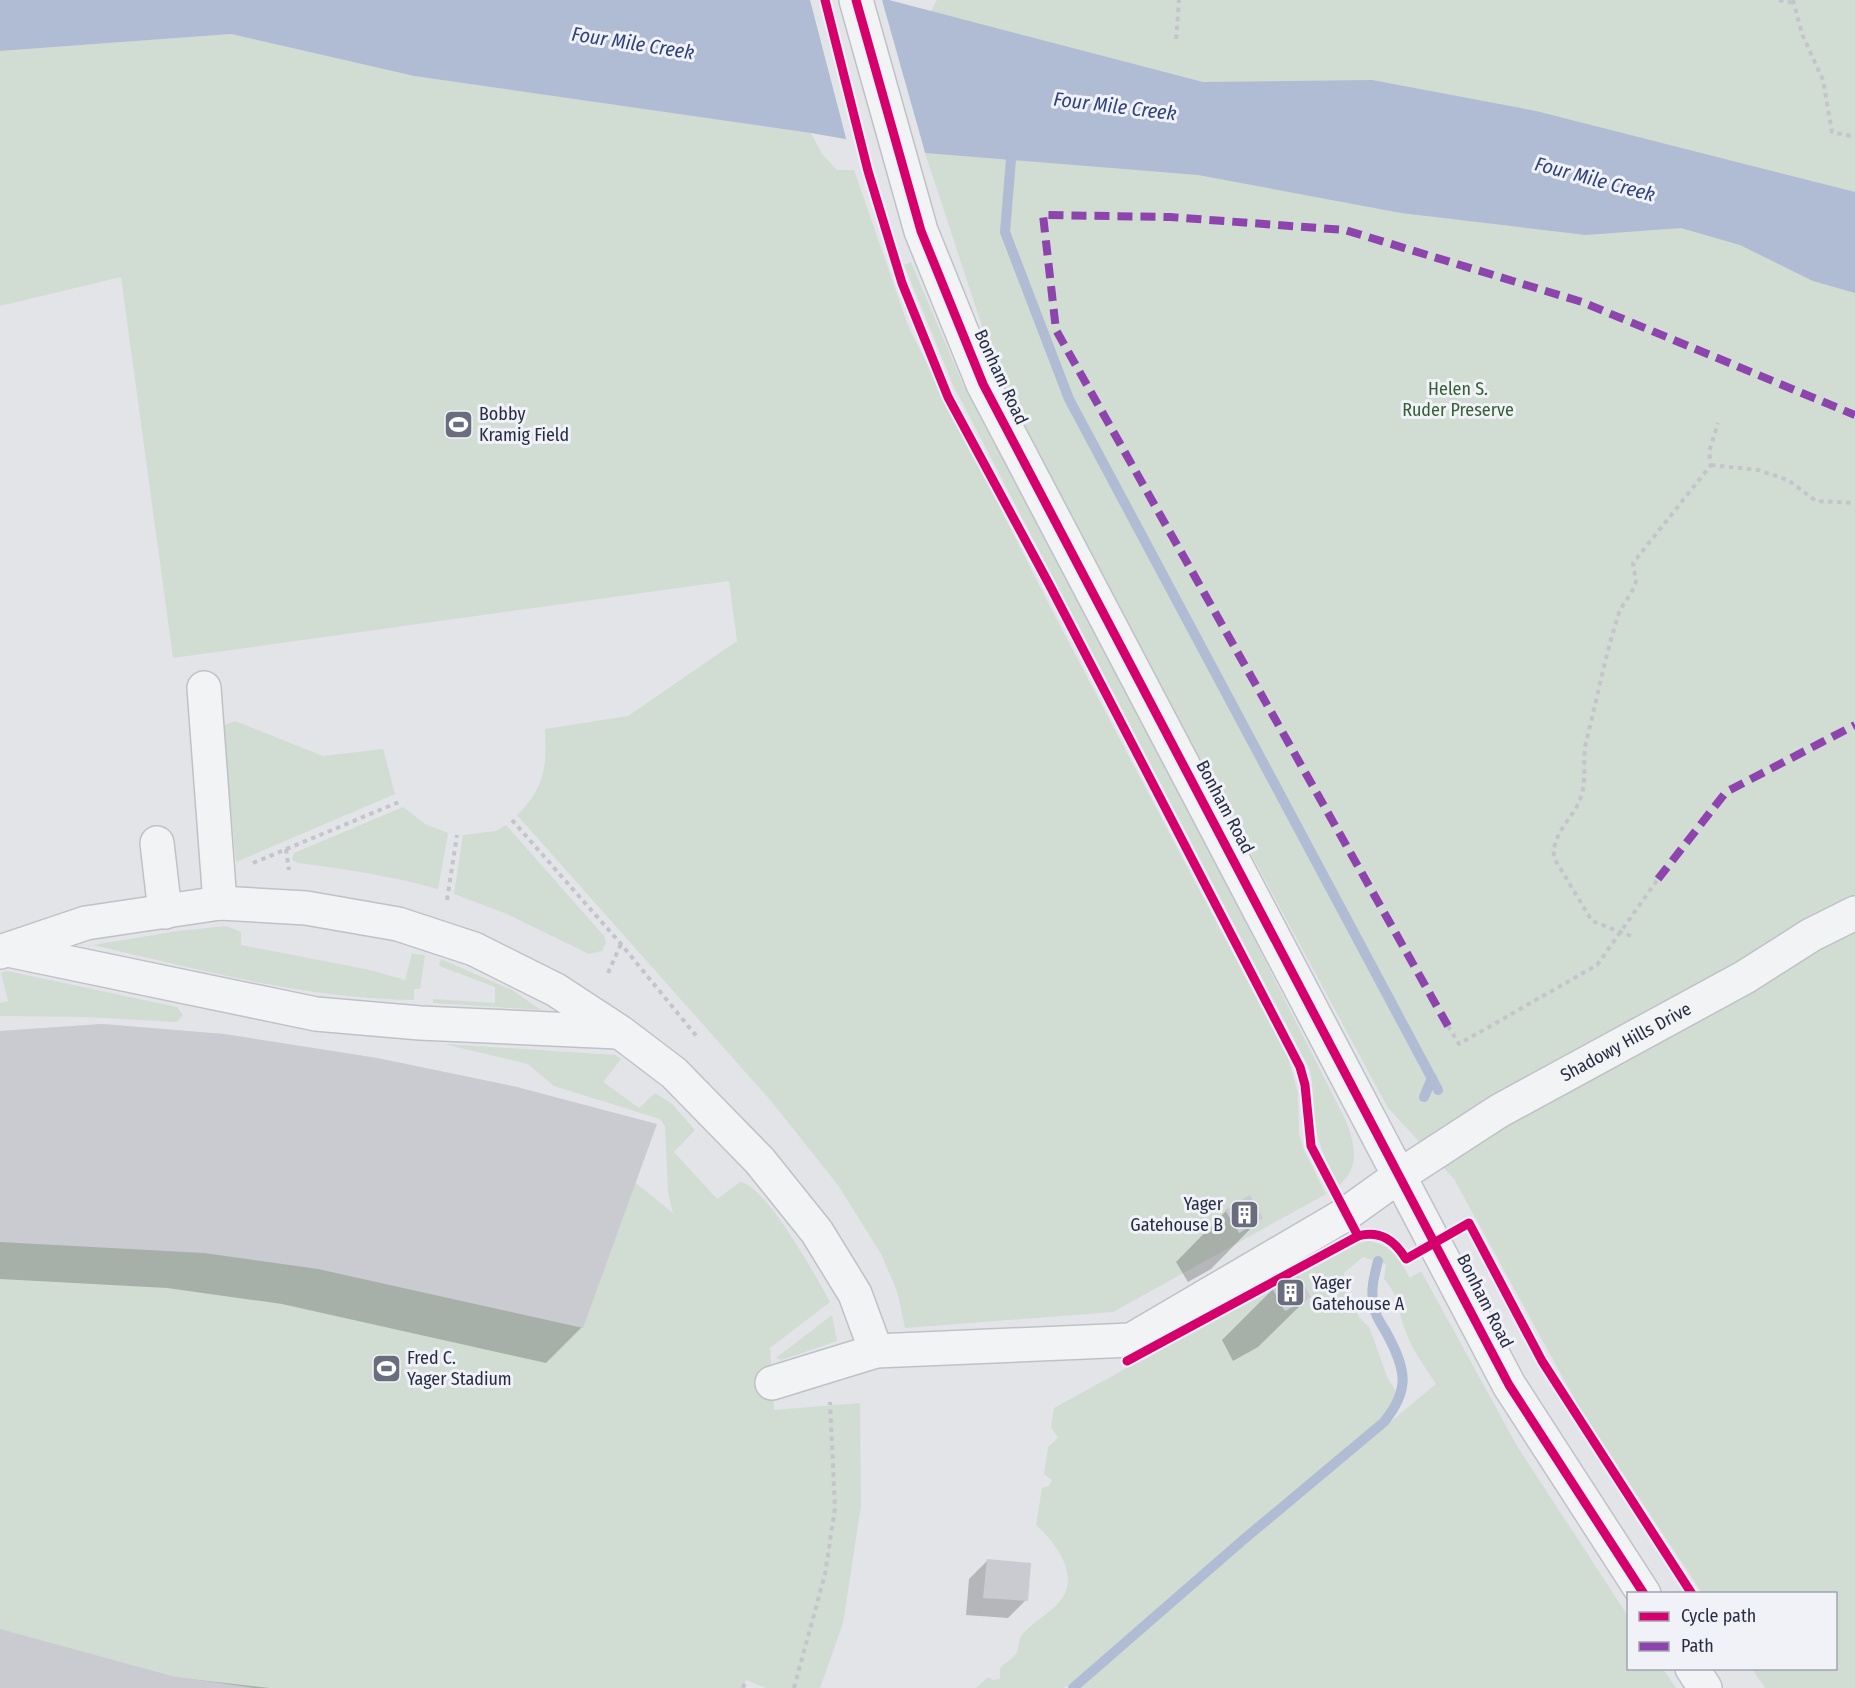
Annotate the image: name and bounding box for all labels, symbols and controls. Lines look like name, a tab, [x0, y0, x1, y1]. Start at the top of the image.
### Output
water label: Four Mile Creek	[570, 21, 696, 65]
water label: Four Mile Creek	[1052, 87, 1178, 125]
water label: Four Mile Creek	[1532, 151, 1658, 207]
street label: Bonham Road	[969, 326, 1033, 428]
park label: Helen S. Ruder Preserve	[1402, 378, 1514, 421]
place label: Bobby Kramig Field	[479, 403, 569, 446]
sports icon: Bobby Kramig Field	[442, 408, 474, 440]
street label: Bonham Road	[1191, 757, 1259, 857]
street label: Shadowy Hills Drive	[1557, 997, 1695, 1086]
place label: Yager Gatehouse B	[1130, 1193, 1224, 1236]
building icon: Yager Gatehouse B	[1228, 1198, 1260, 1230]
street label: Bonham Road	[1452, 1250, 1518, 1352]
place label: Yager Gatehouse A	[1312, 1272, 1405, 1315]
building icon: Yager Gatehouse A	[1275, 1277, 1307, 1309]
place label: Fred C. Yager Stadium	[407, 1347, 512, 1390]
sports icon: Fred C. Yager Stadium	[370, 1352, 402, 1384]
legend	[1627, 1592, 1837, 1670]
text: Cycle path	[1681, 1605, 1756, 1627]
text: Path	[1681, 1635, 1714, 1657]

